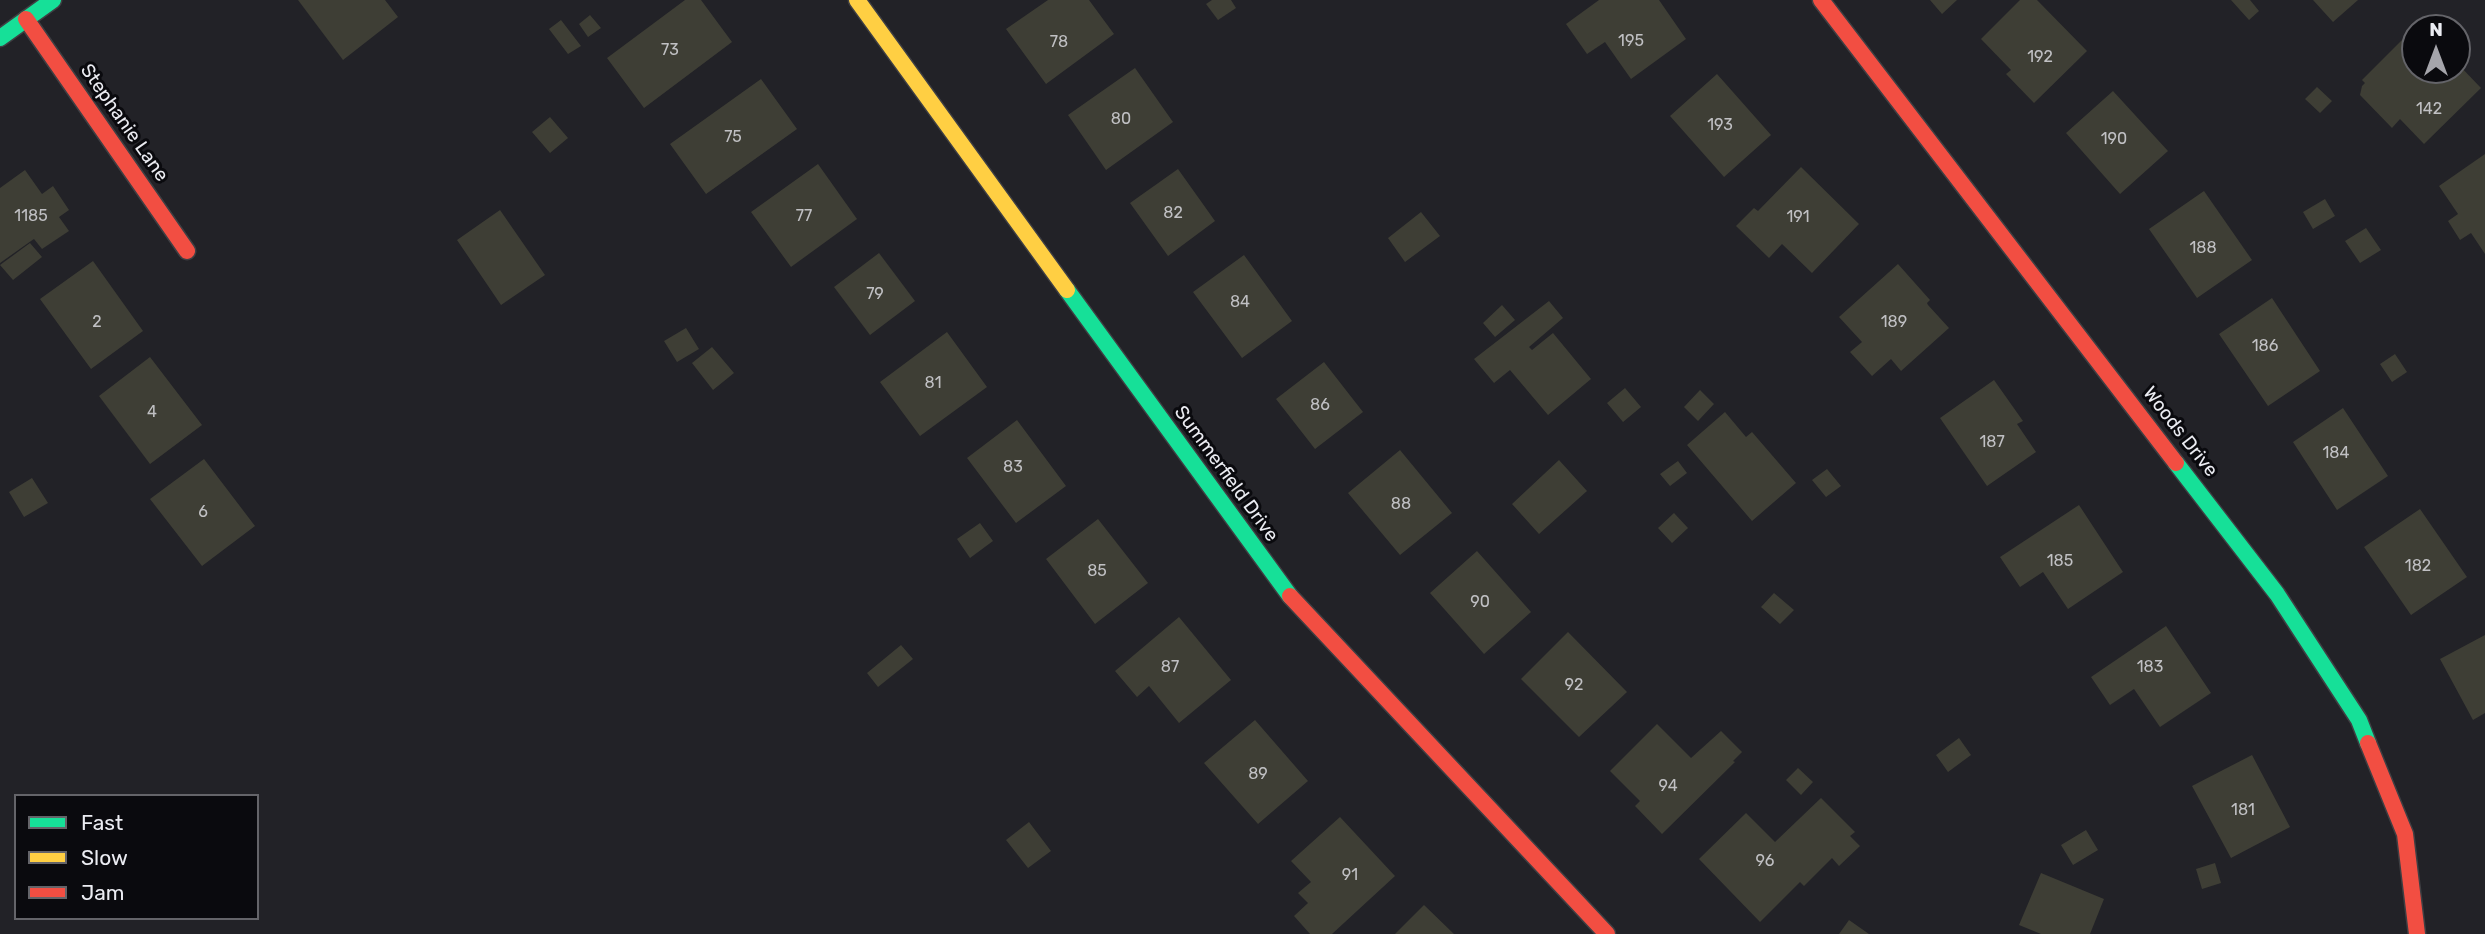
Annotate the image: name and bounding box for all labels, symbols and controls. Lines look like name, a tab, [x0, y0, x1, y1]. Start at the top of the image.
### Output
north arrow	[2401, 14, 2471, 84]
text: N	[2429, 18, 2443, 41]
house number: 195	[1618, 31, 1644, 51]
house number: 78	[1050, 32, 1068, 52]
house number: 73	[661, 40, 679, 60]
house number: 192	[2027, 47, 2053, 67]
street label: Stephanie Lane	[75, 60, 173, 186]
house number: 142	[2416, 99, 2442, 119]
house number: 80	[1111, 109, 1131, 129]
house number: 193	[1707, 115, 1733, 135]
house number: 75	[724, 127, 742, 147]
house number: 190	[2101, 129, 2127, 149]
house number: 82	[1163, 203, 1183, 223]
house number: 1185	[14, 206, 48, 226]
house number: 77	[796, 206, 812, 226]
house number: 191	[1786, 207, 1810, 227]
house number: 188	[2189, 238, 2217, 258]
house number: 79	[866, 284, 884, 304]
house number: 84	[1230, 292, 1250, 312]
house number: 2	[92, 312, 102, 332]
house number: 189	[1881, 312, 1907, 332]
house number: 186	[2252, 336, 2278, 356]
house number: 81	[924, 373, 942, 393]
street label: Woods Drive	[2138, 382, 2222, 482]
house number: 86	[1310, 395, 1330, 415]
house number: 4	[147, 402, 157, 422]
street label: Summerfield Drive	[1169, 402, 1283, 546]
house number: 187	[1979, 432, 2005, 452]
house number: 184	[2323, 443, 2349, 463]
house number: 83	[1003, 457, 1023, 477]
house number: 88	[1391, 494, 1411, 514]
house number: 6	[198, 502, 208, 522]
house number: 185	[2047, 551, 2073, 571]
house number: 182	[2405, 556, 2431, 576]
house number: 85	[1087, 561, 1107, 581]
house number: 90	[1470, 592, 1490, 612]
house number: 87	[1161, 657, 1179, 677]
house number: 183	[2137, 657, 2163, 677]
house number: 92	[1565, 675, 1583, 695]
house number: 89	[1248, 764, 1268, 784]
house number: 94	[1658, 776, 1678, 796]
legend	[14, 794, 259, 920]
house number: 181	[2231, 800, 2255, 820]
text: Fast	[81, 810, 123, 835]
text: Slow	[81, 845, 128, 870]
house number: 96	[1756, 851, 1774, 871]
house number: 91	[1342, 865, 1358, 885]
text: Jam	[81, 880, 125, 905]

